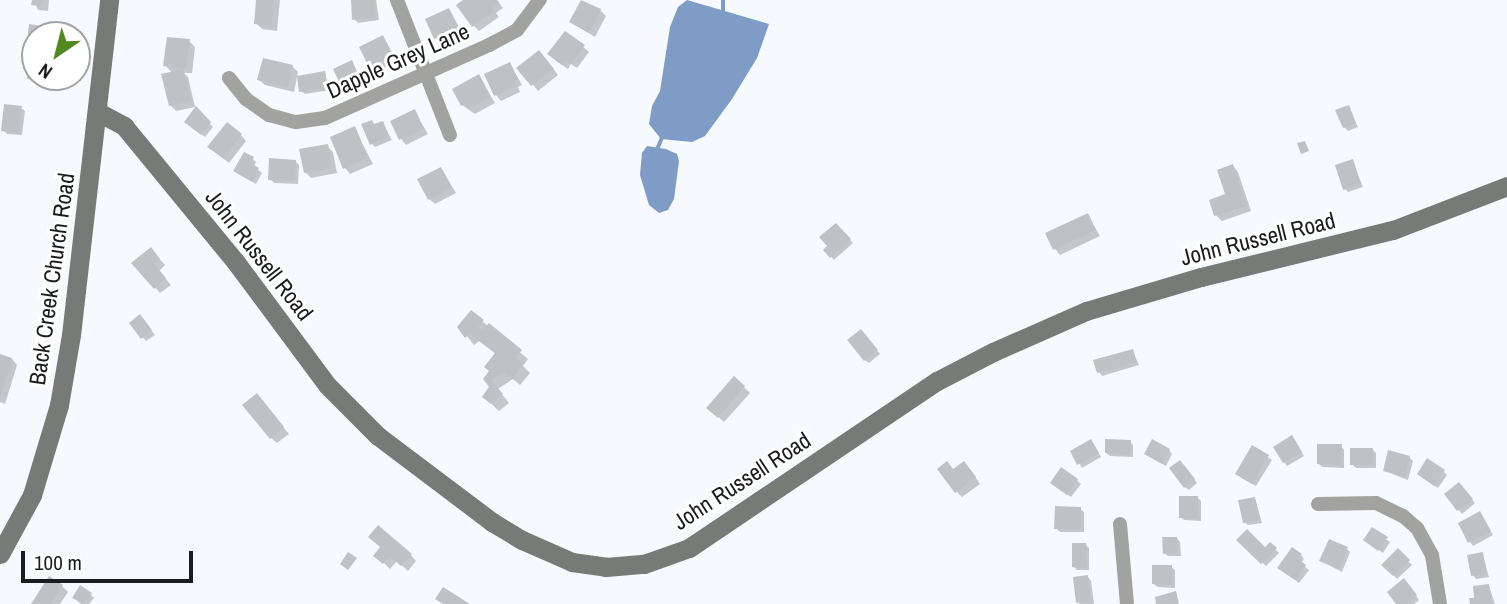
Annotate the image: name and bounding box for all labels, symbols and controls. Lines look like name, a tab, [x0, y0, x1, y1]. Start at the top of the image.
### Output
street label: Dapple Grey Lane	[322, 17, 474, 105]
north arrow	[21, 21, 91, 91]
text: N	[33, 58, 57, 85]
street label: Back Creek Church Road	[23, 171, 81, 387]
street label: John Russell Road	[199, 184, 319, 326]
street label: John Russell Road	[1178, 206, 1338, 272]
street label: John Russell Road	[668, 426, 816, 536]
scale bar	[24, 538, 196, 582]
text: 100 m	[34, 548, 82, 577]

